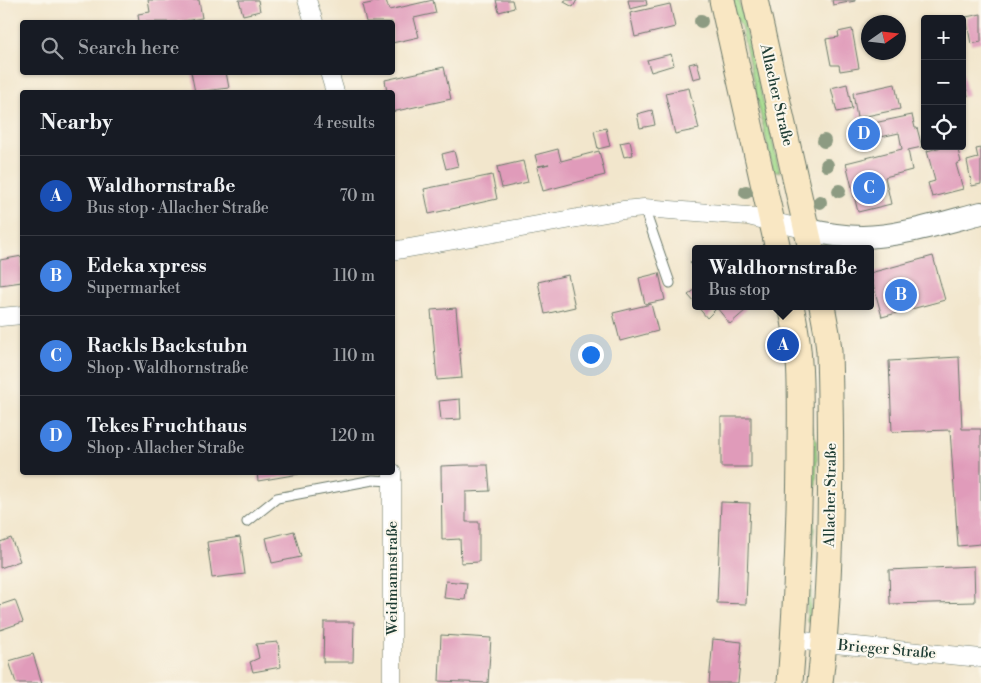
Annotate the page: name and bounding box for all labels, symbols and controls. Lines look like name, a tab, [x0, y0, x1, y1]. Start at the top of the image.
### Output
north arrow	[861, 15, 906, 60]
map controls	[921, 15, 966, 150]
button: +	[921, 15, 966, 60]
search box	[20, 20, 395, 75]
icon: search	[38, 34, 66, 62]
text: Search here	[78, 36, 179, 60]
street label: Allacher Straße	[755, 41, 797, 148]
button: −	[921, 60, 966, 105]
button: locate	[921, 105, 966, 150]
text: Nearby	[40, 110, 113, 136]
text: 4 results	[314, 113, 375, 133]
pin: D	[848, 115, 880, 153]
pin: C	[853, 169, 885, 207]
text: Waldhornstraße	[87, 174, 235, 198]
text: A	[50, 186, 62, 206]
text: 70 m	[339, 186, 375, 206]
text: Bus stop · Allacher Straße	[87, 198, 269, 218]
popup	[692, 245, 874, 310]
text: Edeka xpress	[87, 254, 207, 278]
text: Waldhornstraße	[709, 256, 857, 280]
text: B	[50, 266, 62, 286]
text: 110 m	[333, 266, 375, 286]
pin: B	[885, 276, 917, 314]
text: Supermarket	[87, 278, 181, 298]
text: Bus stop	[709, 280, 770, 300]
pin: A	[767, 326, 799, 364]
text: Rackls Backstubn	[87, 334, 247, 358]
your location	[578, 342, 604, 368]
text: C	[50, 346, 62, 366]
text: 110 m	[333, 346, 375, 366]
text: Shop · Waldhornstraße	[87, 358, 249, 378]
text: Tekes Fruchthaus	[87, 414, 247, 438]
text: D	[50, 426, 62, 446]
text: 120 m	[331, 426, 375, 446]
text: Shop · Allacher Straße	[87, 438, 244, 458]
street label: Allacher Straße	[820, 443, 841, 548]
street label: Weidmannstraße	[383, 521, 402, 636]
street label: Brieger Straße	[836, 636, 937, 663]

